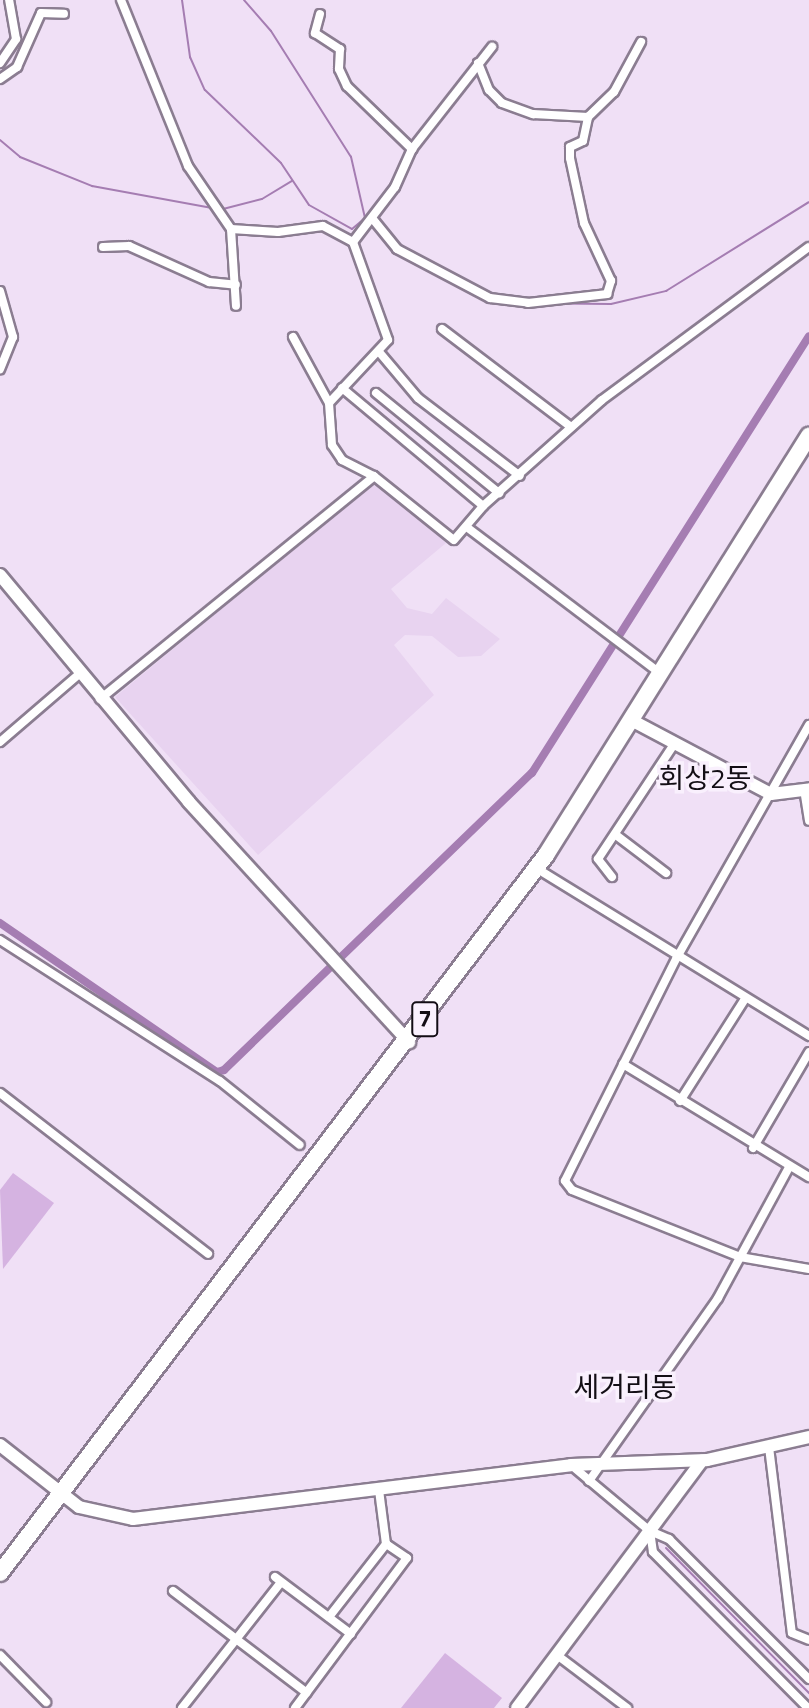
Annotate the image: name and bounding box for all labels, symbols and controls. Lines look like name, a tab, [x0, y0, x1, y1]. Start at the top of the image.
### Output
district label: 회상2동	[659, 761, 751, 795]
road number: 7	[411, 999, 439, 1040]
district label: 세거리동	[573, 1370, 677, 1404]

